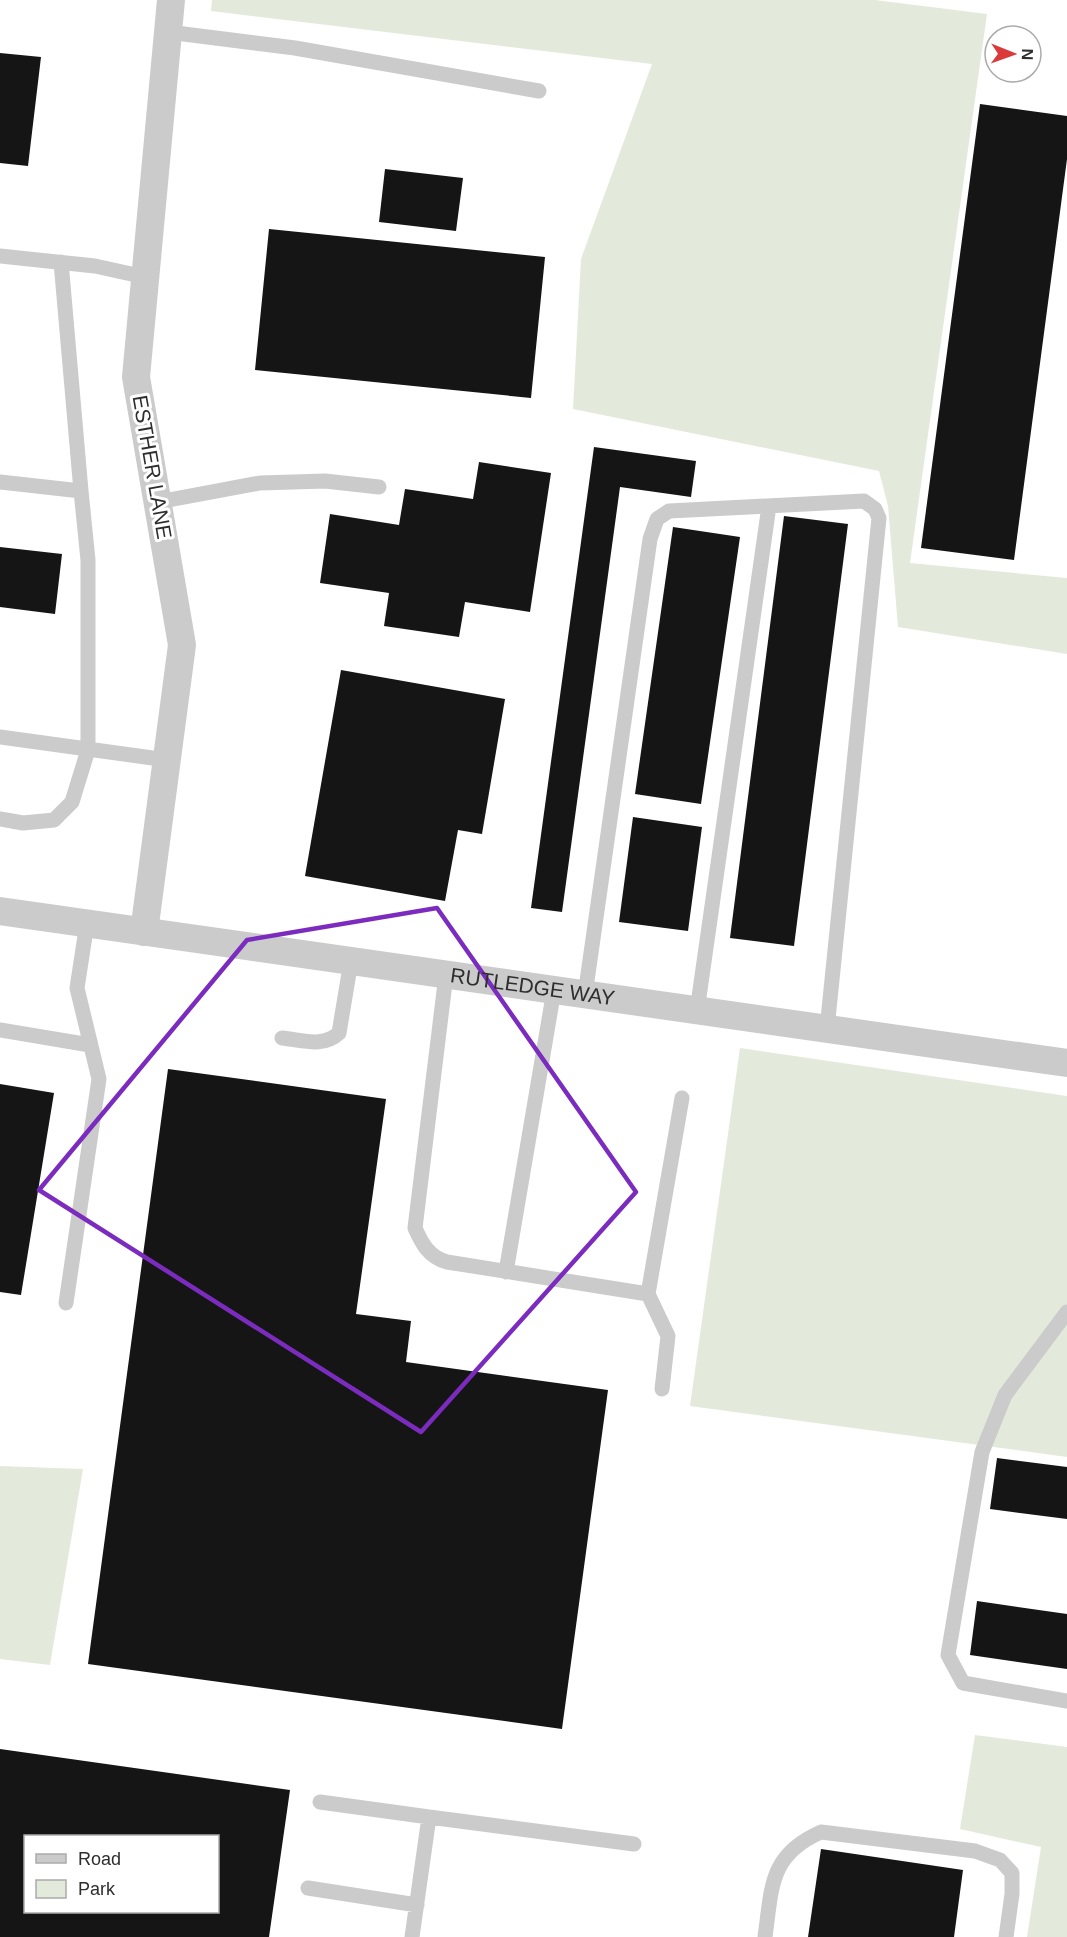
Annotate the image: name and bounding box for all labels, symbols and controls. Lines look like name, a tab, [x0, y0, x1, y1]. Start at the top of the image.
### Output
north arrow	[983, 24, 1043, 84]
text: N	[1019, 48, 1036, 60]
street label: ESTHER LANE	[129, 393, 176, 541]
street label: RUTLEDGE WAY	[449, 963, 616, 1009]
legend	[24, 1835, 219, 1913]
text: Road	[78, 1849, 121, 1869]
text: Park	[78, 1879, 116, 1899]

